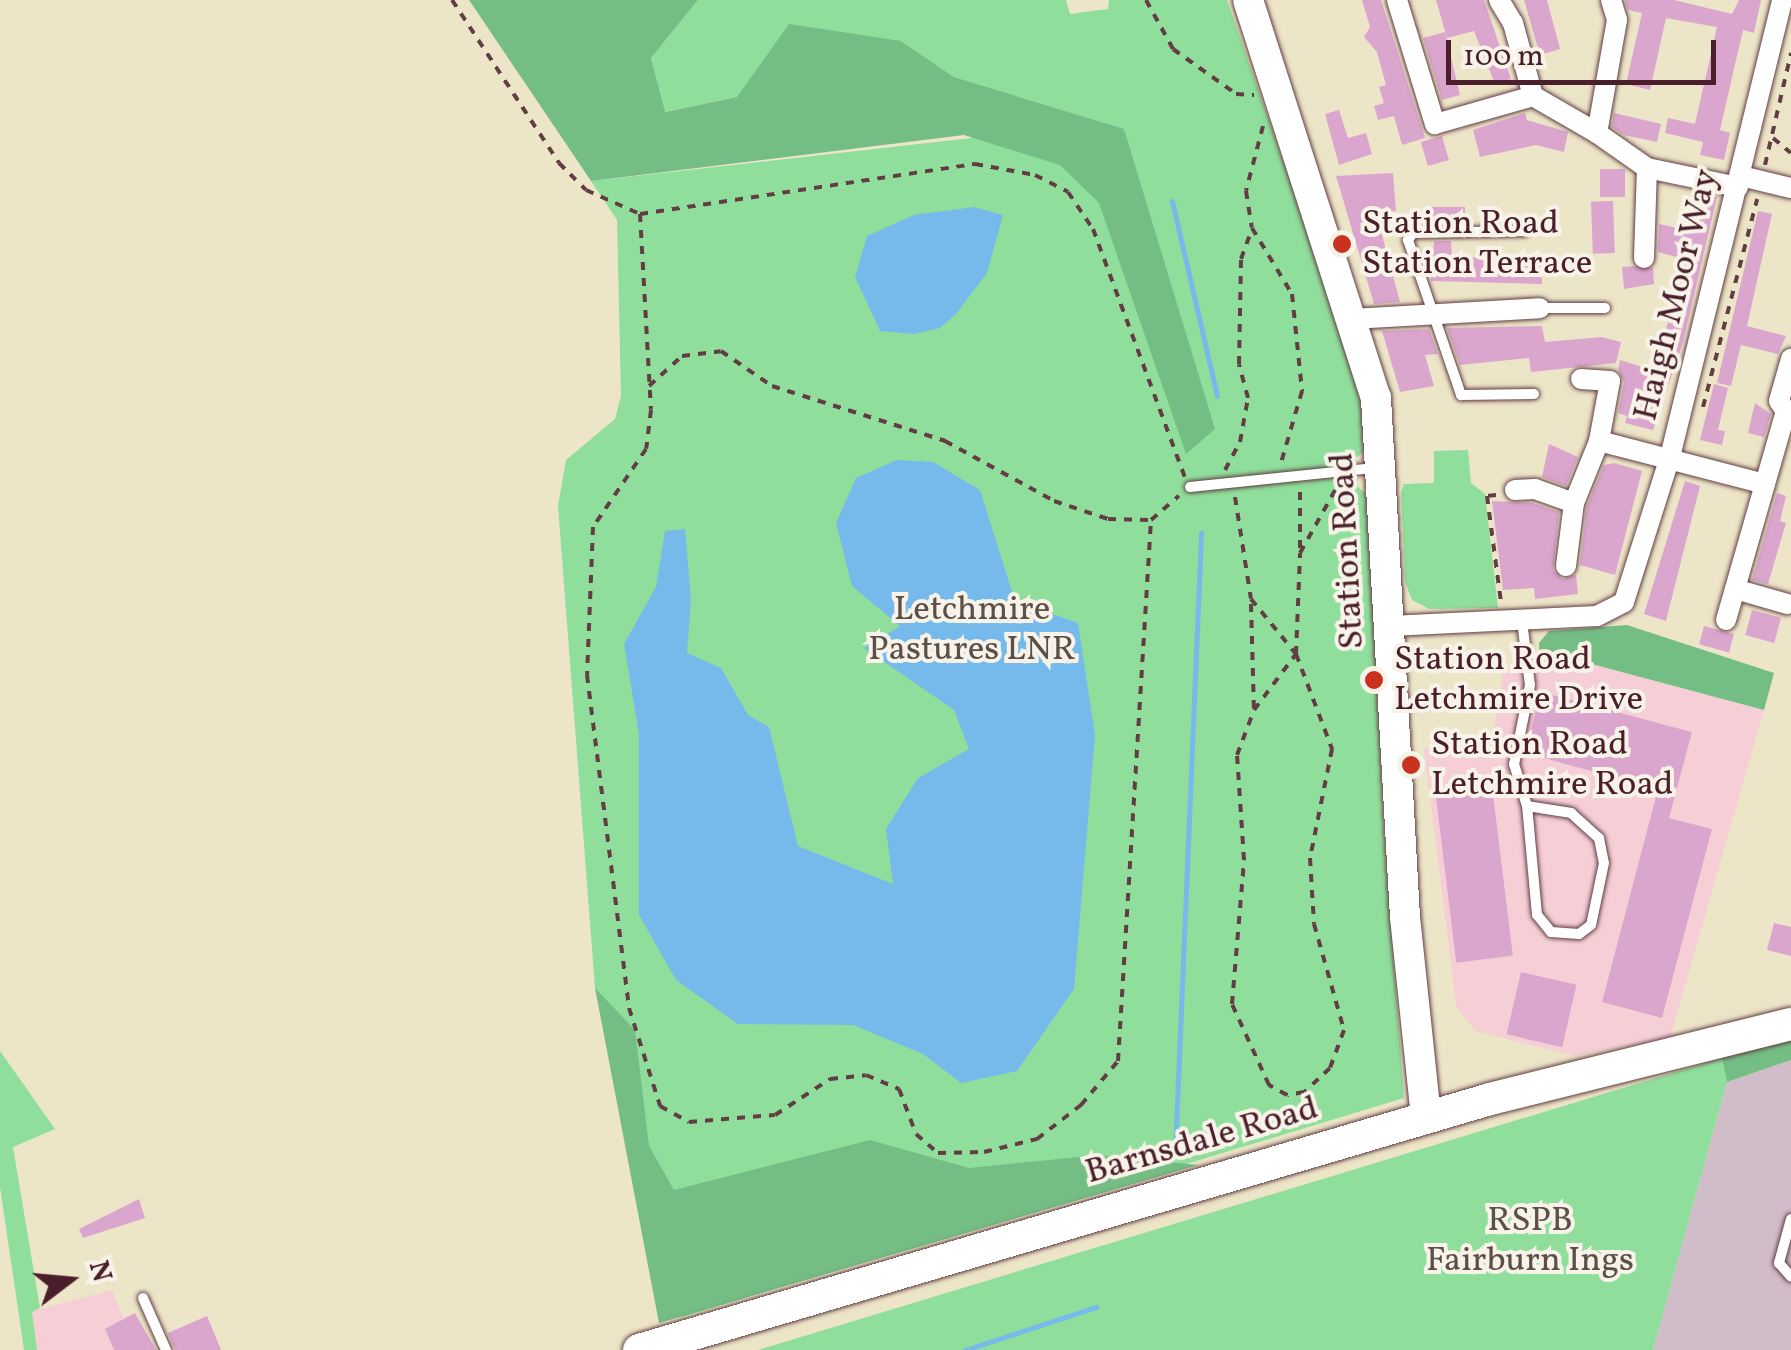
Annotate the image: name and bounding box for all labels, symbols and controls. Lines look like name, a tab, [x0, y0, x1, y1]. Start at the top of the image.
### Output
scale bar	[1451, 20, 1721, 82]
text: 100 m	[1463, 36, 1544, 78]
street label: Haigh Moor Way	[1625, 164, 1729, 426]
place label: Station Road Station Terrace	[1362, 203, 1593, 285]
marker: Station Road Station Terrace	[1331, 233, 1353, 255]
street label: Station Road	[1322, 452, 1374, 650]
park label: Letchmire Pastures LNR	[868, 589, 1076, 671]
place label: Station Road Letchmire Drive	[1394, 639, 1643, 721]
marker: Station Road Letchmire Drive	[1363, 669, 1385, 691]
place label: Station Road Letchmire Road	[1431, 724, 1674, 806]
marker: Station Road Letchmire Road	[1400, 754, 1422, 776]
street label: Barnsdale Road	[1081, 1088, 1323, 1194]
park label: RSPB Fairburn Ings	[1426, 1200, 1634, 1282]
north arrow	[20, 1230, 120, 1330]
text: N	[78, 1256, 121, 1287]

